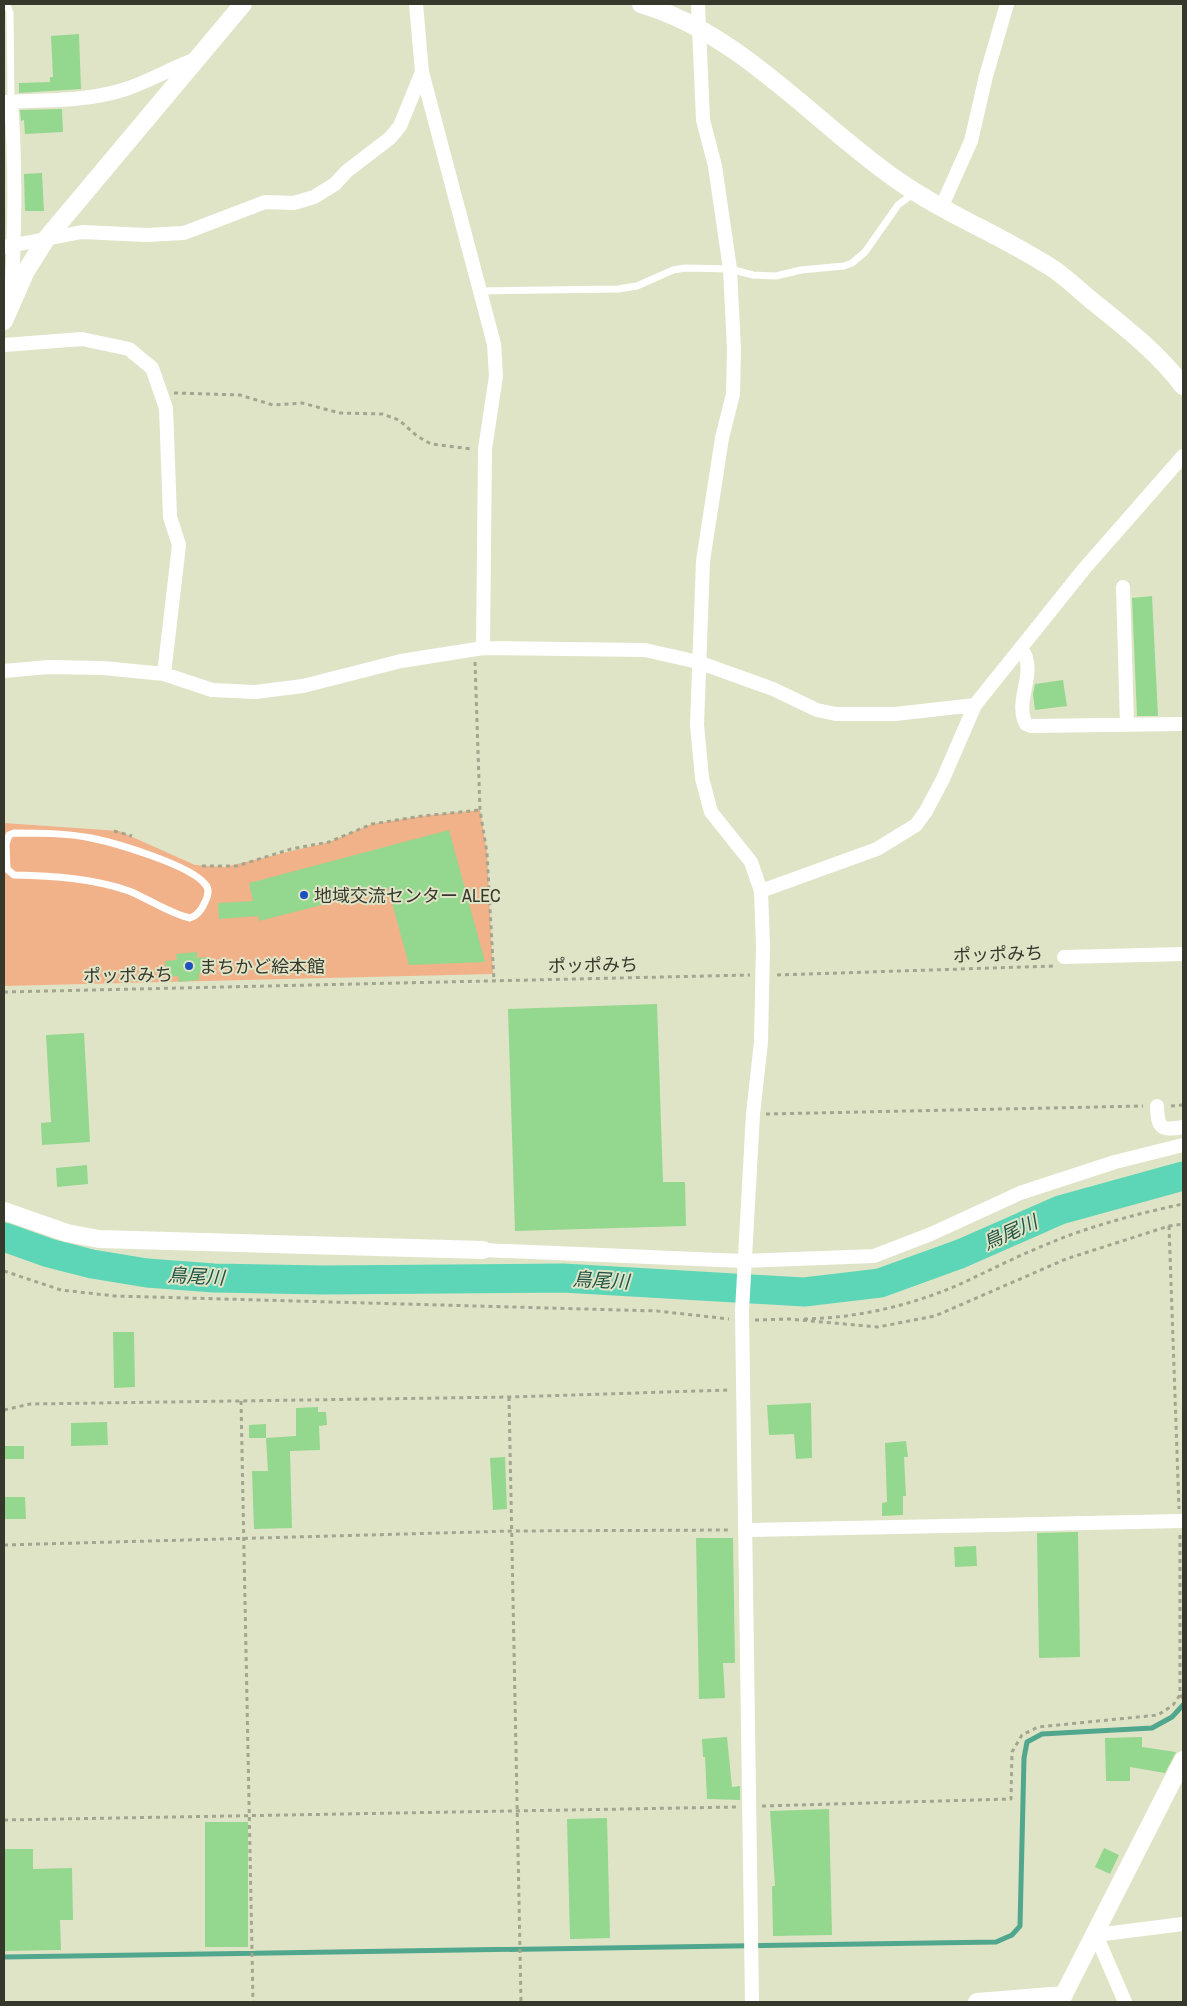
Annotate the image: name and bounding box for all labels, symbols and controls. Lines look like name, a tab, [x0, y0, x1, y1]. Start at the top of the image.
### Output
place label: 地域交流センター ALEC	[314, 883, 501, 908]
marker: 地域交流センター ALEC	[298, 889, 310, 901]
street label: ポッポみち	[953, 940, 1043, 968]
street label: ポッポみち	[548, 952, 638, 978]
place label: まちかど絵本館	[199, 954, 325, 979]
marker: まちかど絵本館	[183, 960, 195, 972]
street label: ポッポみち	[83, 962, 173, 988]
water label: 鳥尾川	[979, 1208, 1043, 1255]
water label: 鳥尾川	[167, 1262, 227, 1291]
water label: 鳥尾川	[572, 1266, 632, 1295]

